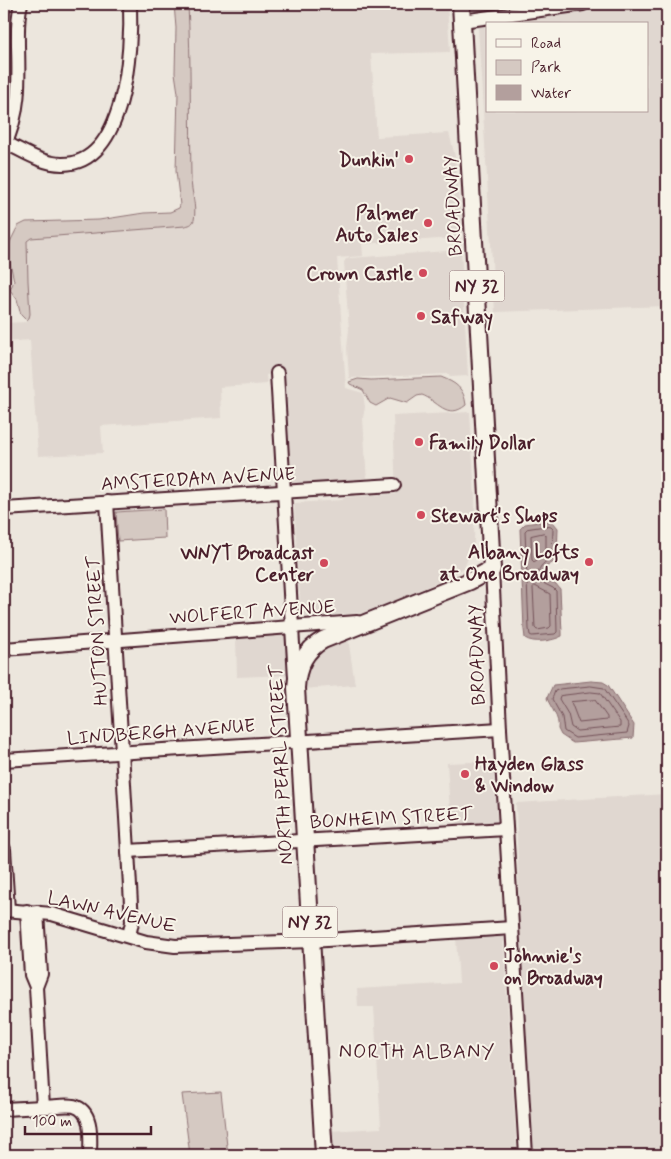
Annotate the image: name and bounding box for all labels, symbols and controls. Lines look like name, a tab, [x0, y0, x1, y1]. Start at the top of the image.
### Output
legend	[486, 22, 648, 112]
text: Road	[531, 34, 561, 54]
text: Park	[531, 58, 561, 78]
text: Water	[531, 84, 571, 104]
place label: Dunkin'	[339, 148, 399, 173]
marker: Dunkin'	[403, 153, 415, 165]
street label: BROADWAY	[438, 154, 469, 257]
place label: Palmer Auto Sales	[336, 201, 419, 248]
marker: Palmer Auto Sales	[422, 217, 434, 229]
place label: Crown Castle	[306, 262, 414, 287]
marker: Crown Castle	[417, 267, 429, 279]
road number: NY 32	[450, 270, 504, 302]
place label: Safway	[431, 305, 493, 331]
marker: Safway	[415, 310, 427, 322]
place label: Family Dollar	[429, 431, 536, 457]
marker: Family Dollar	[413, 436, 425, 448]
street label: AMSTERDAM AVENUE	[100, 462, 296, 497]
place label: Stewart's Shops	[431, 504, 558, 529]
marker: Stewart's Shops	[415, 509, 427, 521]
place label: Albany Lofts at One Broadway	[440, 540, 579, 587]
place label: WNYT Broadcast Center	[180, 541, 315, 588]
street label: HUTTON STREET	[81, 554, 114, 706]
marker: Albany Lofts at One Broadway	[583, 556, 595, 568]
marker: WNYT Broadcast Center	[318, 557, 330, 569]
street label: WOLFERT AVENUE	[169, 594, 336, 631]
street label: BROADWAY	[463, 604, 492, 706]
street label: NORTH PEARL STREET	[264, 663, 299, 865]
street label: LINDBERGH AVENUE	[66, 713, 256, 752]
place label: Hayden Glass & Window	[475, 752, 584, 799]
marker: Hayden Glass & Window	[459, 768, 471, 780]
street label: BONHEIM STREET	[309, 802, 474, 835]
street label: LAWN AVENUE	[45, 885, 179, 939]
road number: NY 32	[282, 906, 338, 938]
place label: Johnnie's on Broadway	[504, 944, 603, 991]
marker: Johnnie's on Broadway	[488, 960, 500, 972]
district label: NORTH ALBANY	[339, 1039, 495, 1066]
scale bar	[25, 1104, 151, 1136]
text: 100 m	[32, 1112, 72, 1132]

